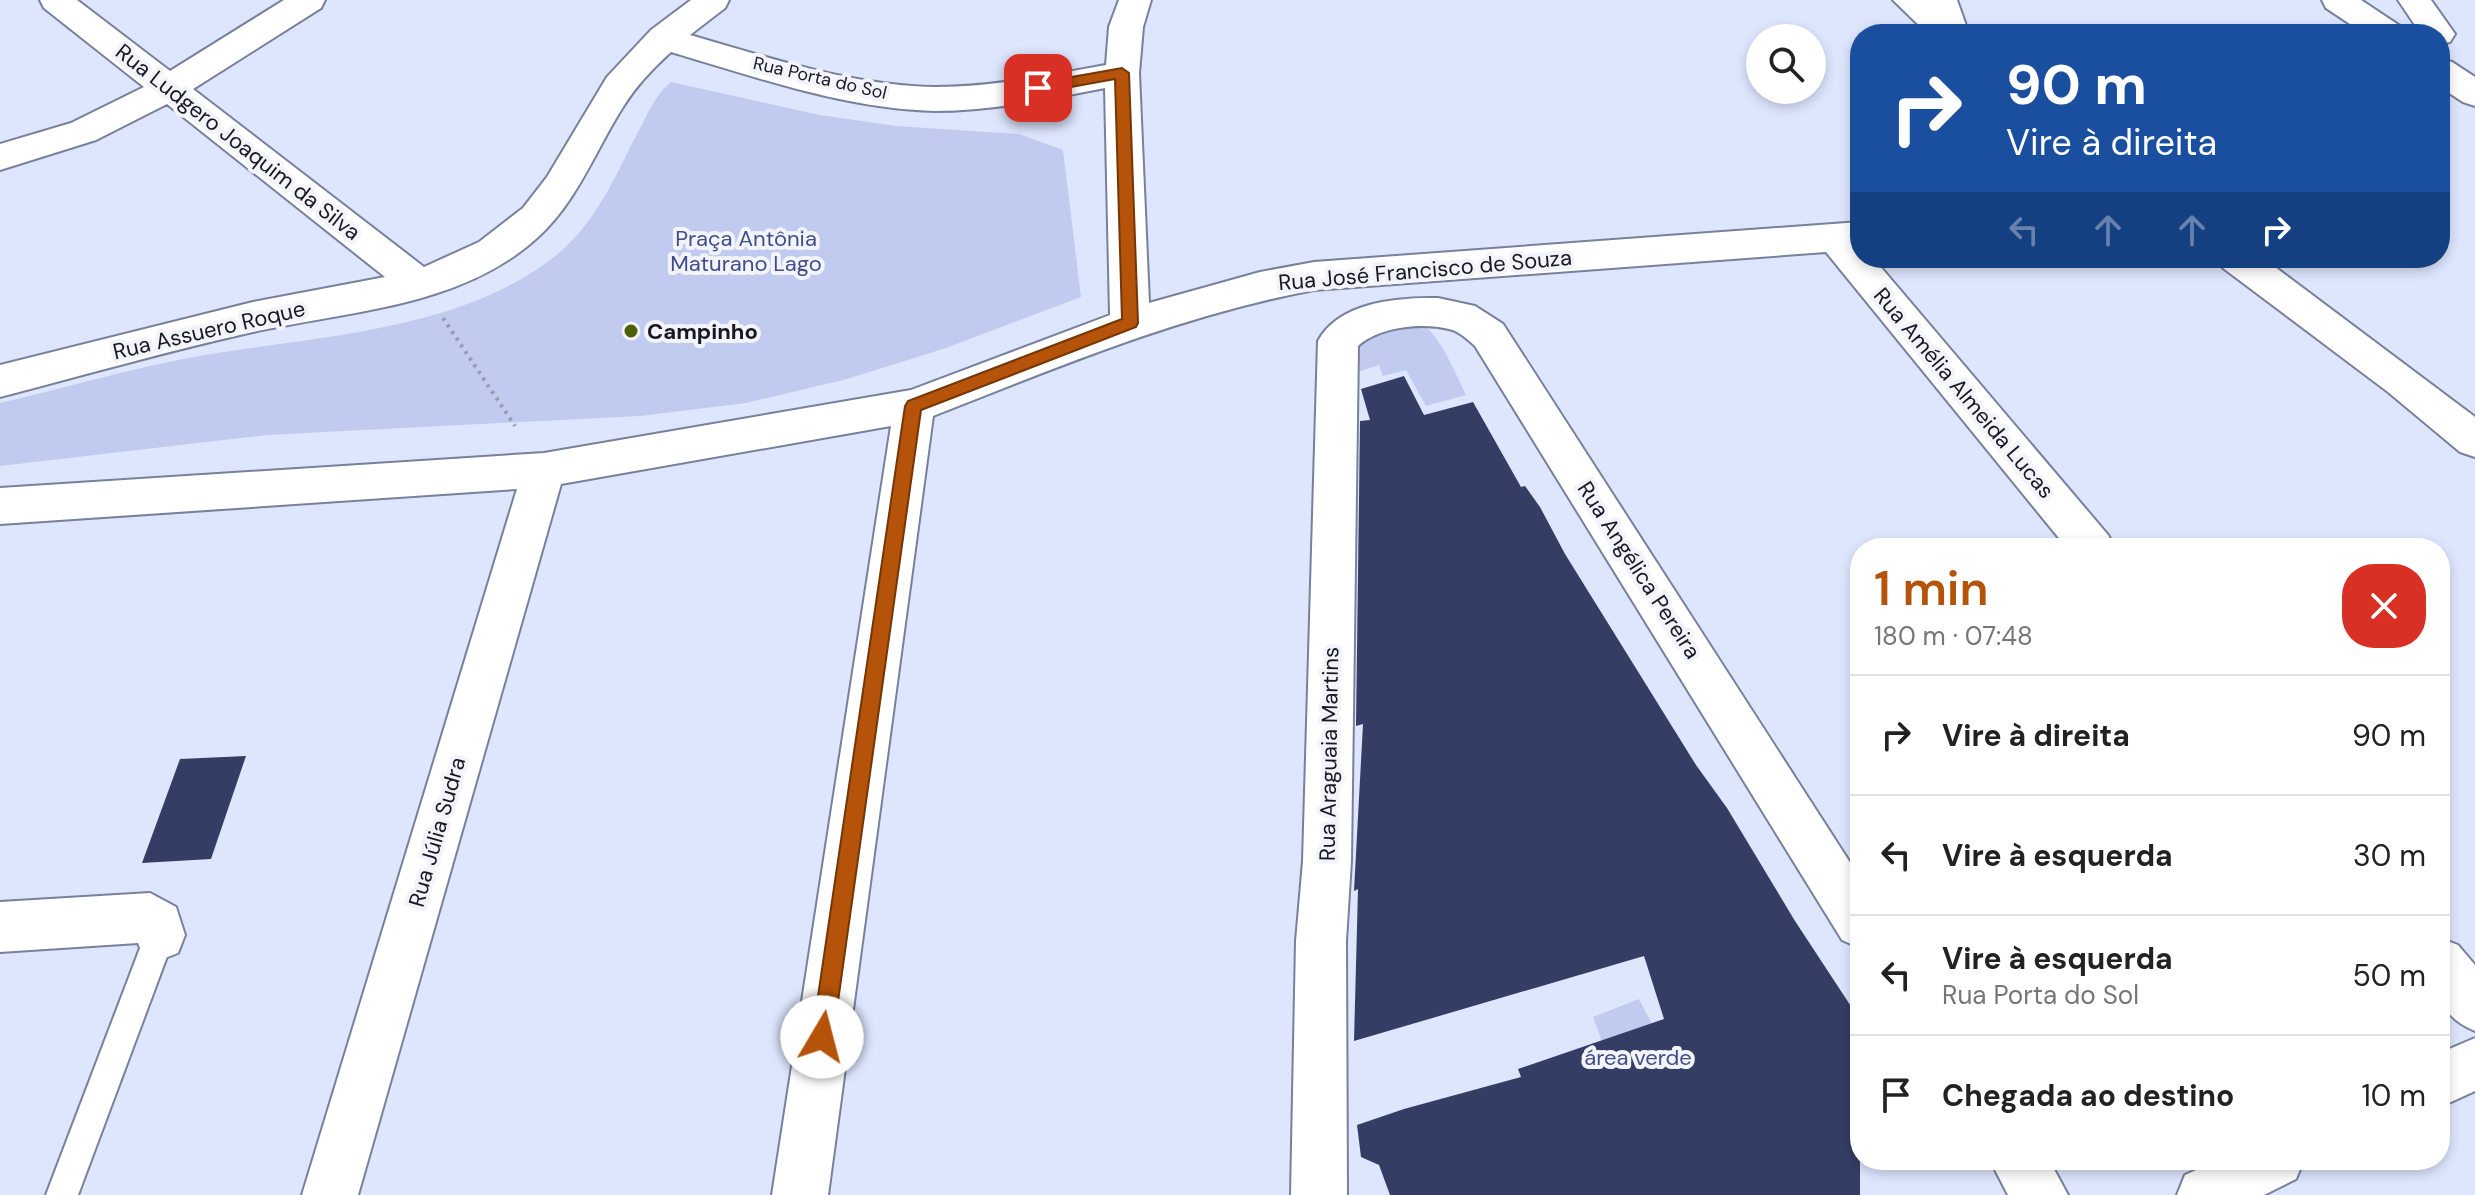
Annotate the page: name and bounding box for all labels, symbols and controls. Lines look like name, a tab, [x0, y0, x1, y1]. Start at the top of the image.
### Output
map controls	[1746, 24, 1826, 104]
button: search	[1746, 24, 1826, 104]
street label: Rua Ludgero Joaquim da Silva	[110, 37, 366, 247]
text: 90 m	[2006, 48, 2147, 121]
street label: Rua Porta do Sol	[751, 51, 889, 105]
pin	[1004, 54, 1072, 122]
icon: right	[1874, 56, 1978, 160]
icon: arrive	[1016, 66, 1060, 110]
text: Vire à direita	[2006, 119, 2217, 166]
icon: left	[2002, 208, 2046, 252]
icon: ahead	[2086, 208, 2130, 252]
icon: ahead	[2170, 208, 2214, 252]
icon: right	[2254, 208, 2298, 252]
park label: Praça Antônia Maturano Lago	[670, 224, 822, 278]
street label: Rua José Francisco de Souza	[1277, 243, 1573, 297]
street label: Rua Amélia Almeida Lucas	[1867, 282, 2061, 504]
street label: Rua Assuero Roque	[110, 294, 308, 366]
place label: Campinho	[647, 317, 758, 346]
marker: Campinho	[622, 322, 640, 340]
street label: Rua Angélica Pereira	[1571, 476, 1707, 664]
text: 1 min	[1874, 557, 1989, 620]
button: close	[2342, 564, 2426, 648]
text: 180 m · 07:48	[1874, 619, 2033, 653]
street label: Rua Araguaia Martins	[1313, 647, 1345, 861]
icon: right	[1874, 713, 1918, 757]
text: Vire à direita	[1942, 716, 2130, 755]
text: 90 m	[2352, 716, 2426, 755]
street label: Rua Júlia Sudra	[402, 754, 472, 910]
icon: left	[1874, 833, 1918, 877]
text: Vire à esquerda	[1942, 836, 2173, 875]
text: 30 m	[2353, 836, 2426, 875]
text: Vire à esquerda	[1942, 939, 2173, 978]
icon: left	[1874, 953, 1918, 997]
text: 50 m	[2352, 956, 2426, 995]
text: Rua Porta do Sol	[1942, 978, 2139, 1012]
position arrow	[780, 995, 864, 1079]
park label: área verde	[1584, 1043, 1692, 1072]
icon: arrive	[1874, 1073, 1918, 1117]
text: Chegada ao destino	[1942, 1076, 2234, 1115]
text: 10 m	[2361, 1076, 2426, 1115]

